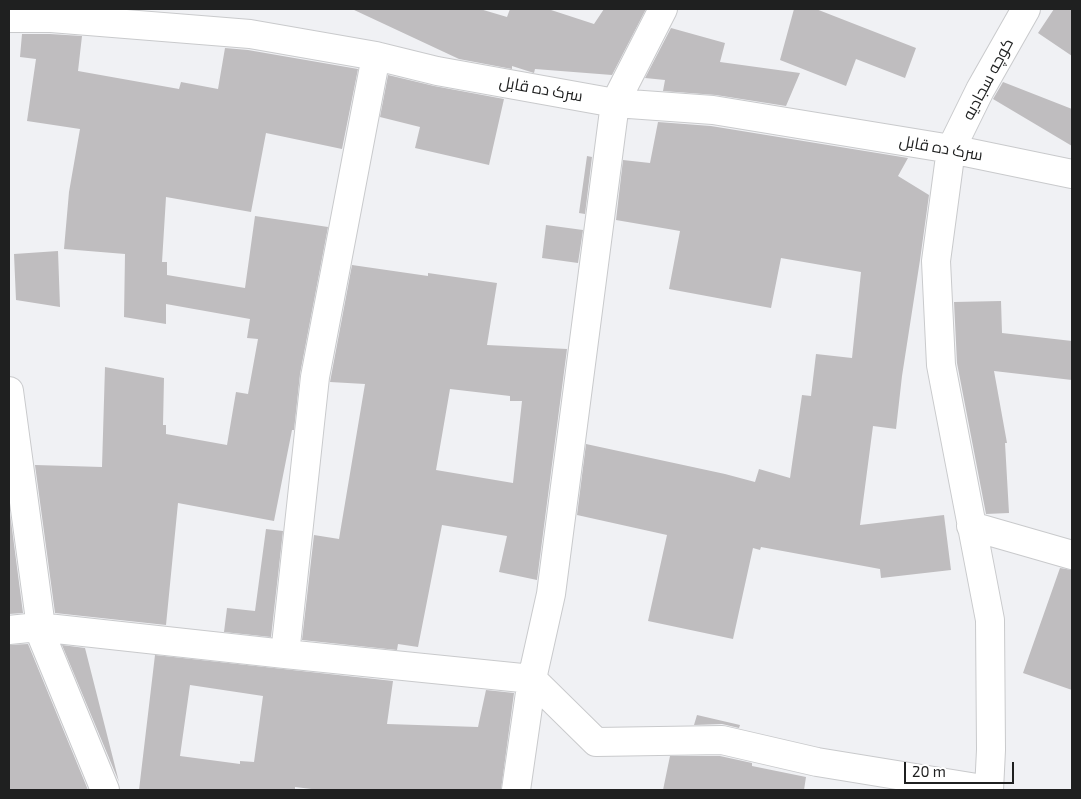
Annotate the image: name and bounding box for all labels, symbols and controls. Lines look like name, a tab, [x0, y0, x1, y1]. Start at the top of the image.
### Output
street label: کوچه سجادیه	[958, 35, 1018, 123]
street label: سرک ده قابل	[498, 72, 584, 106]
street label: سرک ده قابل	[898, 131, 984, 165]
scale bar	[906, 752, 1016, 784]
text: 20 m	[912, 762, 946, 780]

